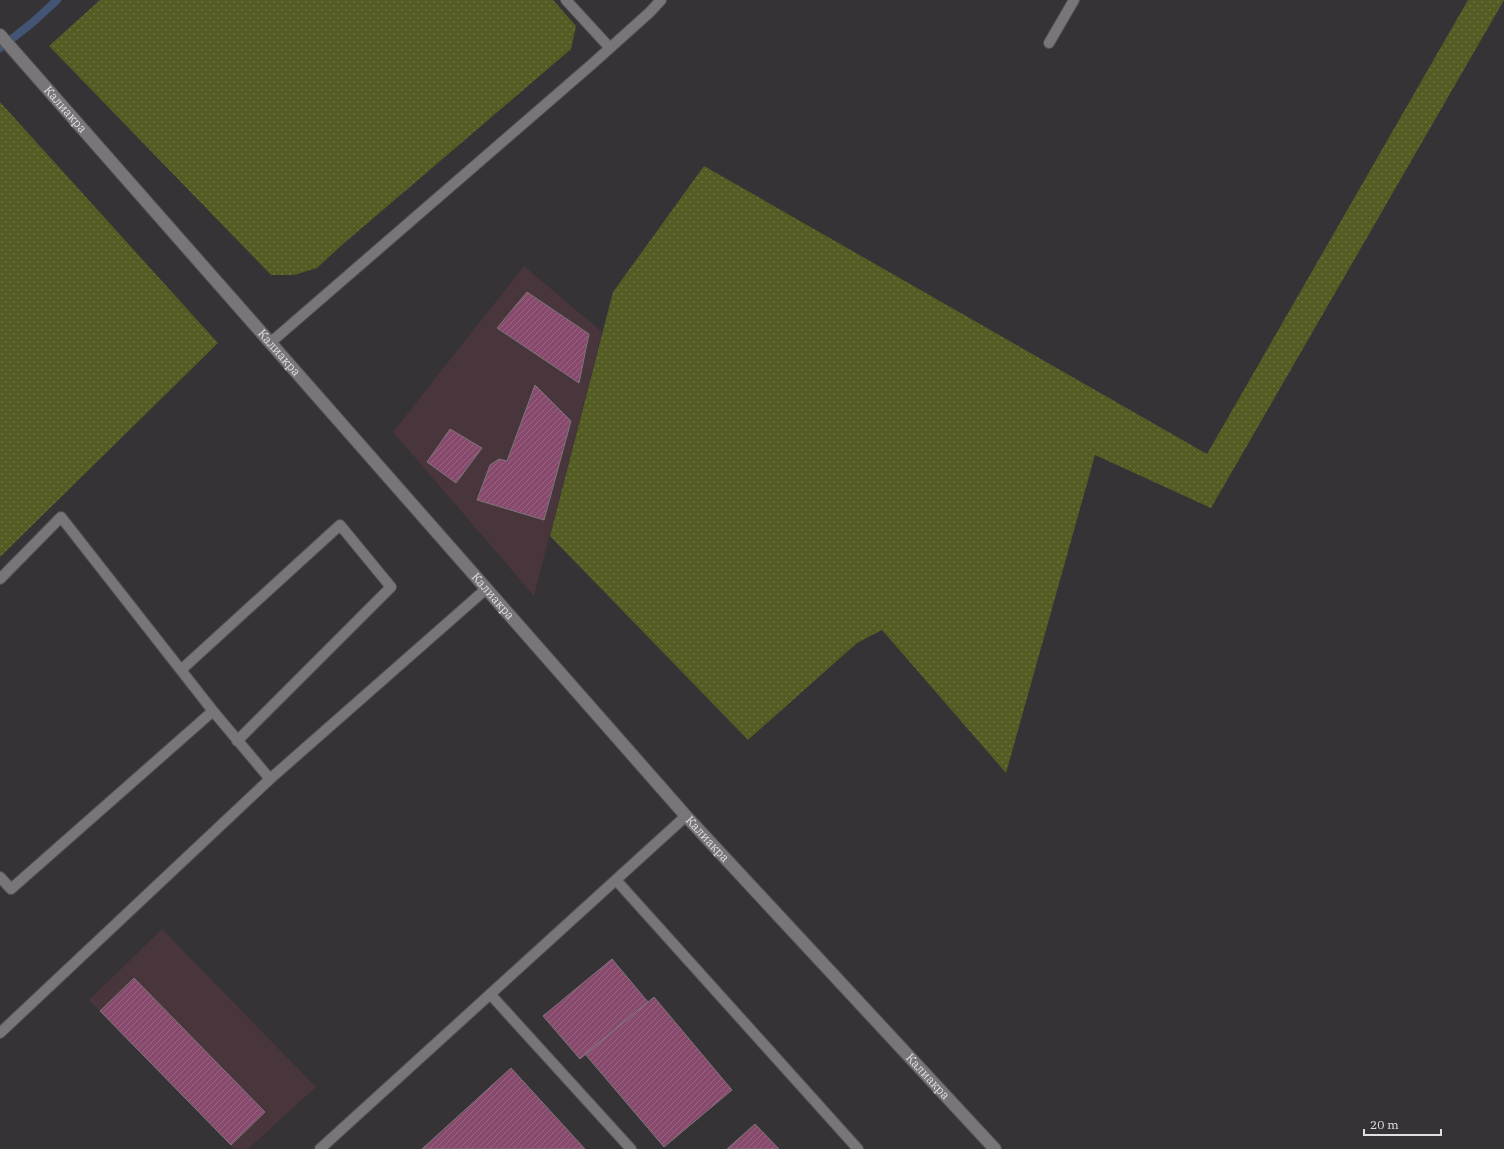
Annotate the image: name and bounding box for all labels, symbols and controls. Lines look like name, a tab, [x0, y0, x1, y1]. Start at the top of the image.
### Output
street label: Калиакра	[41, 83, 91, 136]
street label: Калиакра	[255, 326, 304, 379]
street label: Калиакра	[469, 569, 518, 623]
street label: Калиакра	[683, 813, 733, 865]
street label: Калиакра	[903, 1050, 954, 1103]
scale bar	[1364, 1111, 1441, 1137]
text: 20 m	[1370, 1117, 1399, 1132]

